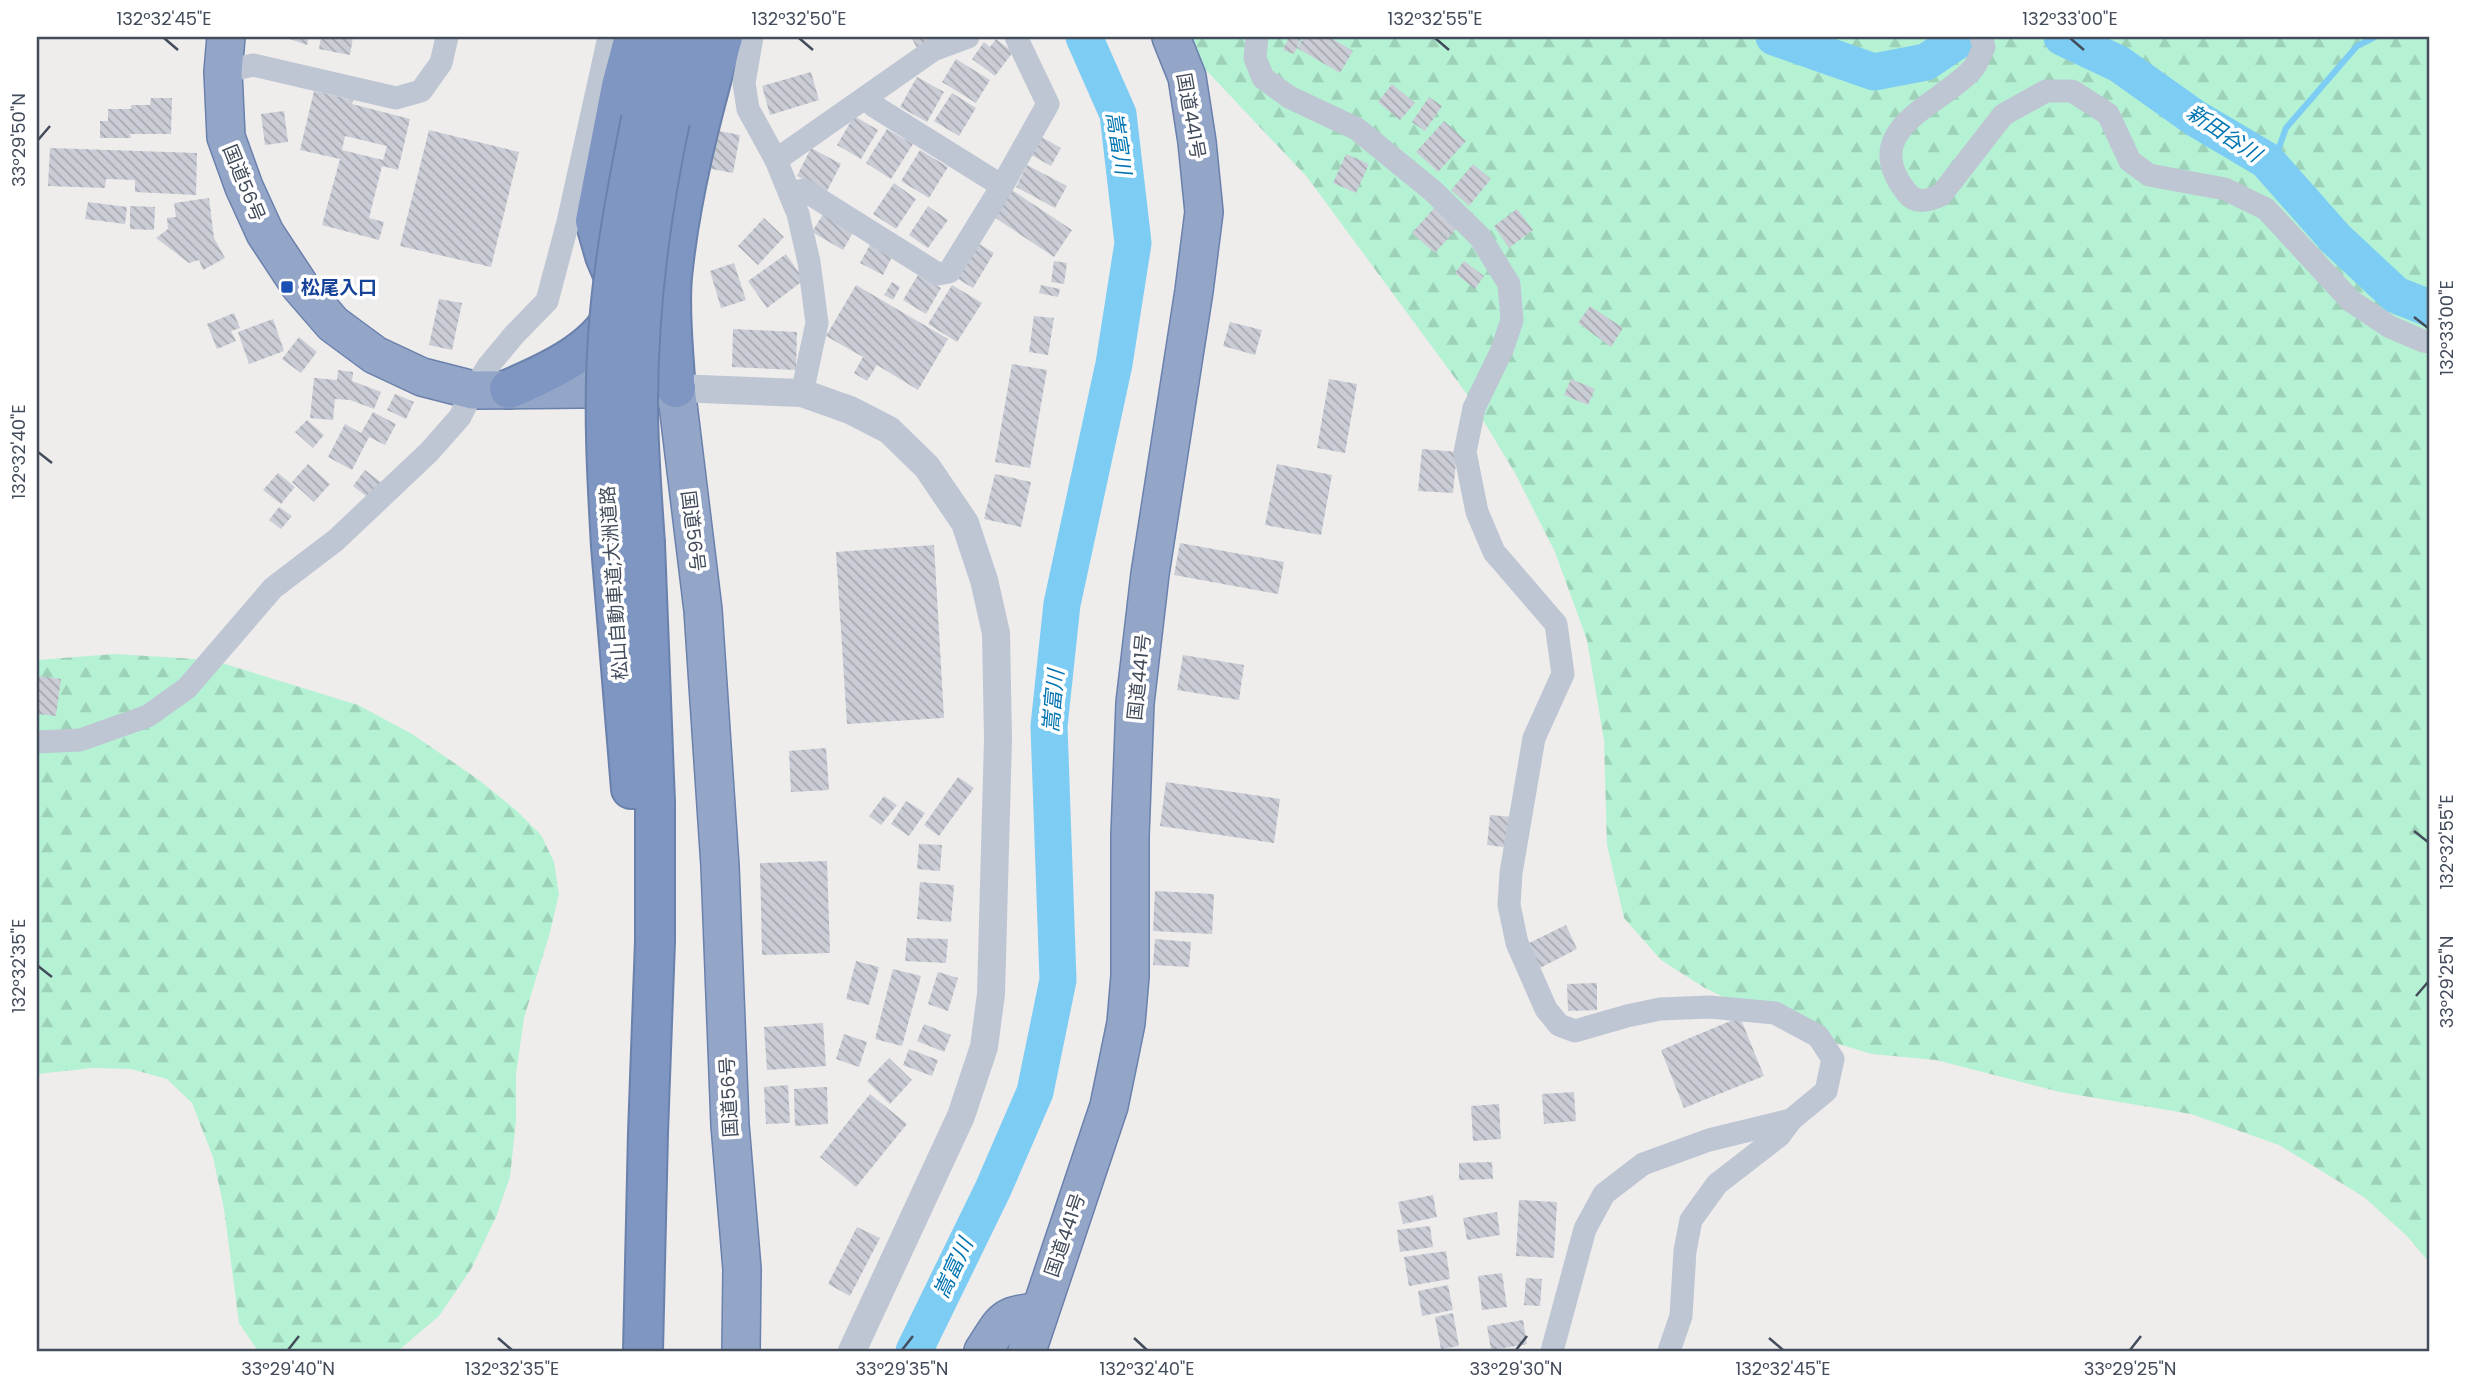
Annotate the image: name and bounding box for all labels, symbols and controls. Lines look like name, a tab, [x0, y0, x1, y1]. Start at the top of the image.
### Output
text: 132°32'45"E	[116, 6, 212, 31]
text: 132°32'50"E	[751, 6, 847, 31]
text: 132°32'55"E	[1387, 6, 1483, 31]
text: 132°33'00"E	[2022, 6, 2118, 31]
street label: 国道441号	[1170, 71, 1212, 161]
text: 33°29'50"N	[6, 93, 31, 187]
water label: 新田谷川	[2181, 97, 2269, 170]
water label: 嵩富川	[1100, 110, 1139, 178]
street label: 国道56号	[216, 140, 272, 226]
place label: 松尾入口	[301, 274, 377, 301]
marker: 松尾入口	[279, 279, 295, 295]
text: 132°33'00"E	[2434, 280, 2459, 376]
text: 132°32'40"E	[6, 404, 31, 500]
street label: 松山自動車道;大洲道路	[594, 485, 634, 681]
street label: 国道56号	[675, 489, 711, 573]
street label: 国道441号	[1121, 632, 1157, 722]
water label: 嵩富川	[1036, 666, 1070, 734]
text: 132°32'55"E	[2434, 794, 2459, 890]
text: 132°32'35"E	[6, 919, 31, 1013]
text: 33°29'25"N	[2434, 936, 2459, 1028]
street label: 国道56号	[713, 1056, 745, 1138]
street label: 国道441号	[1038, 1189, 1092, 1281]
water label: 嵩富川	[927, 1232, 980, 1303]
text: 33°29'40"N	[241, 1356, 335, 1381]
text: 132°32'35"E	[465, 1356, 559, 1381]
text: 33°29'35"N	[856, 1356, 948, 1381]
text: 132°32'40"E	[1099, 1356, 1195, 1381]
text: 33°29'30"N	[1470, 1356, 1562, 1381]
text: 132°32'45"E	[1735, 1356, 1831, 1381]
text: 33°29'25"N	[2084, 1356, 2176, 1381]

